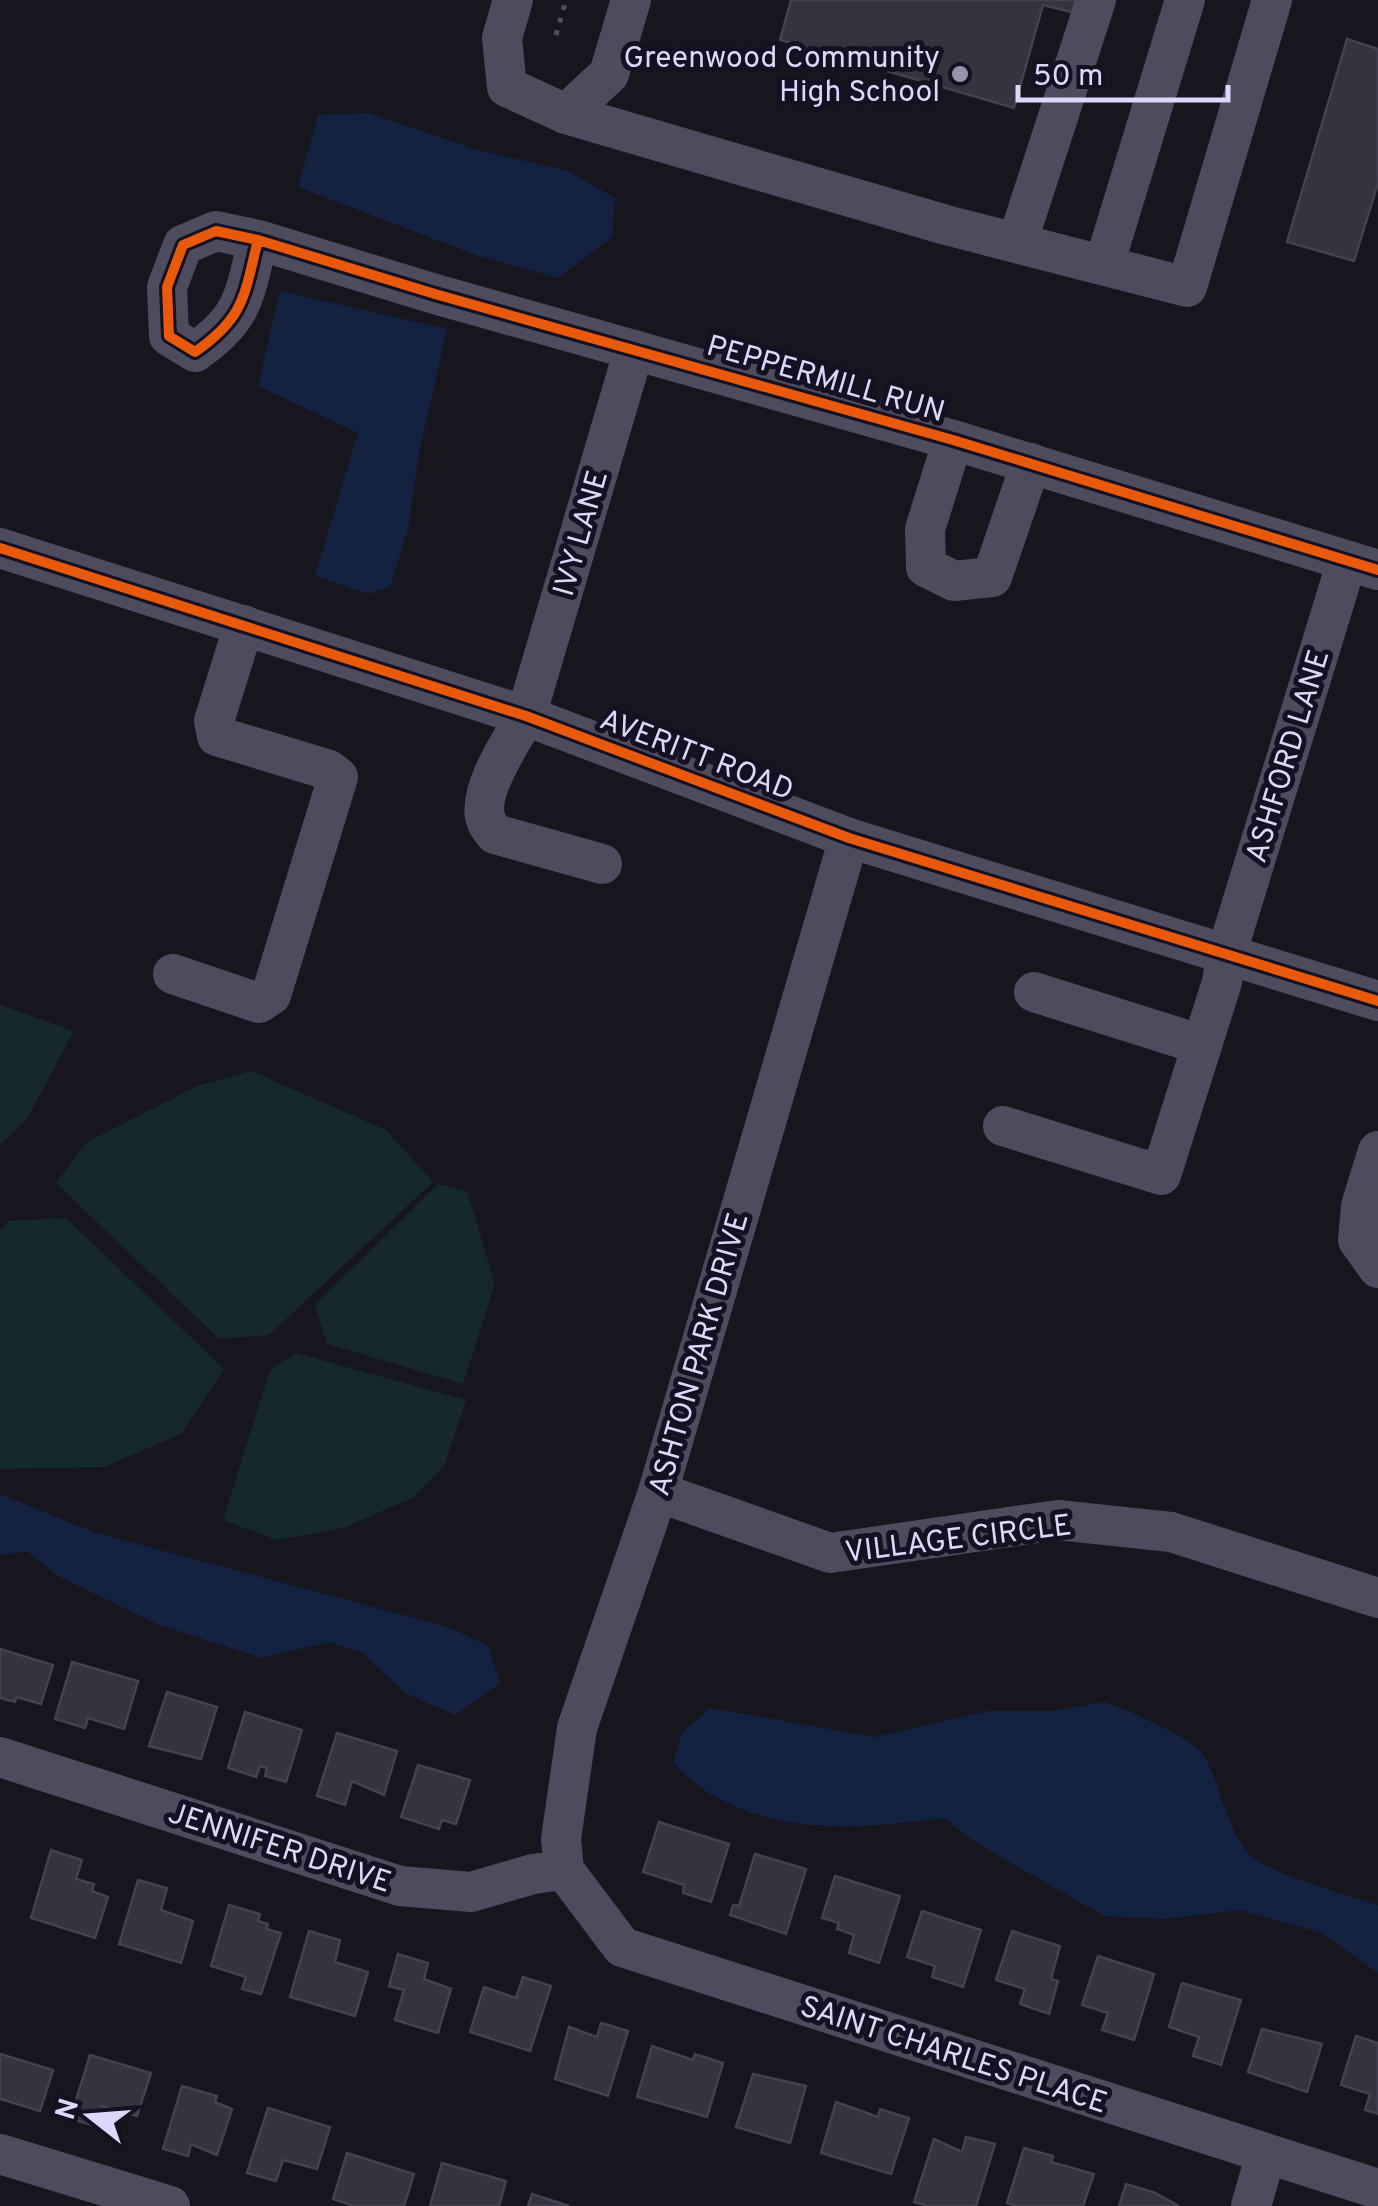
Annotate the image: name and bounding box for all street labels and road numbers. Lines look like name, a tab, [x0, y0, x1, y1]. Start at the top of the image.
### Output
street label: PEPPERMILL RUN	[702, 329, 949, 432]
street label: IVY LANE	[547, 466, 618, 601]
street label: ASHFORD LANE	[1239, 646, 1339, 868]
street label: AVERITT ROAD	[594, 702, 798, 810]
street label: ASHTON PARK DRIVE	[642, 1209, 759, 1501]
street label: VILLAGE CIRCLE	[843, 1508, 1074, 1573]
street label: JENNIFER DRIVE	[163, 1796, 395, 1903]
street label: SAINT CHARLES PLACE	[795, 1989, 1111, 2124]

